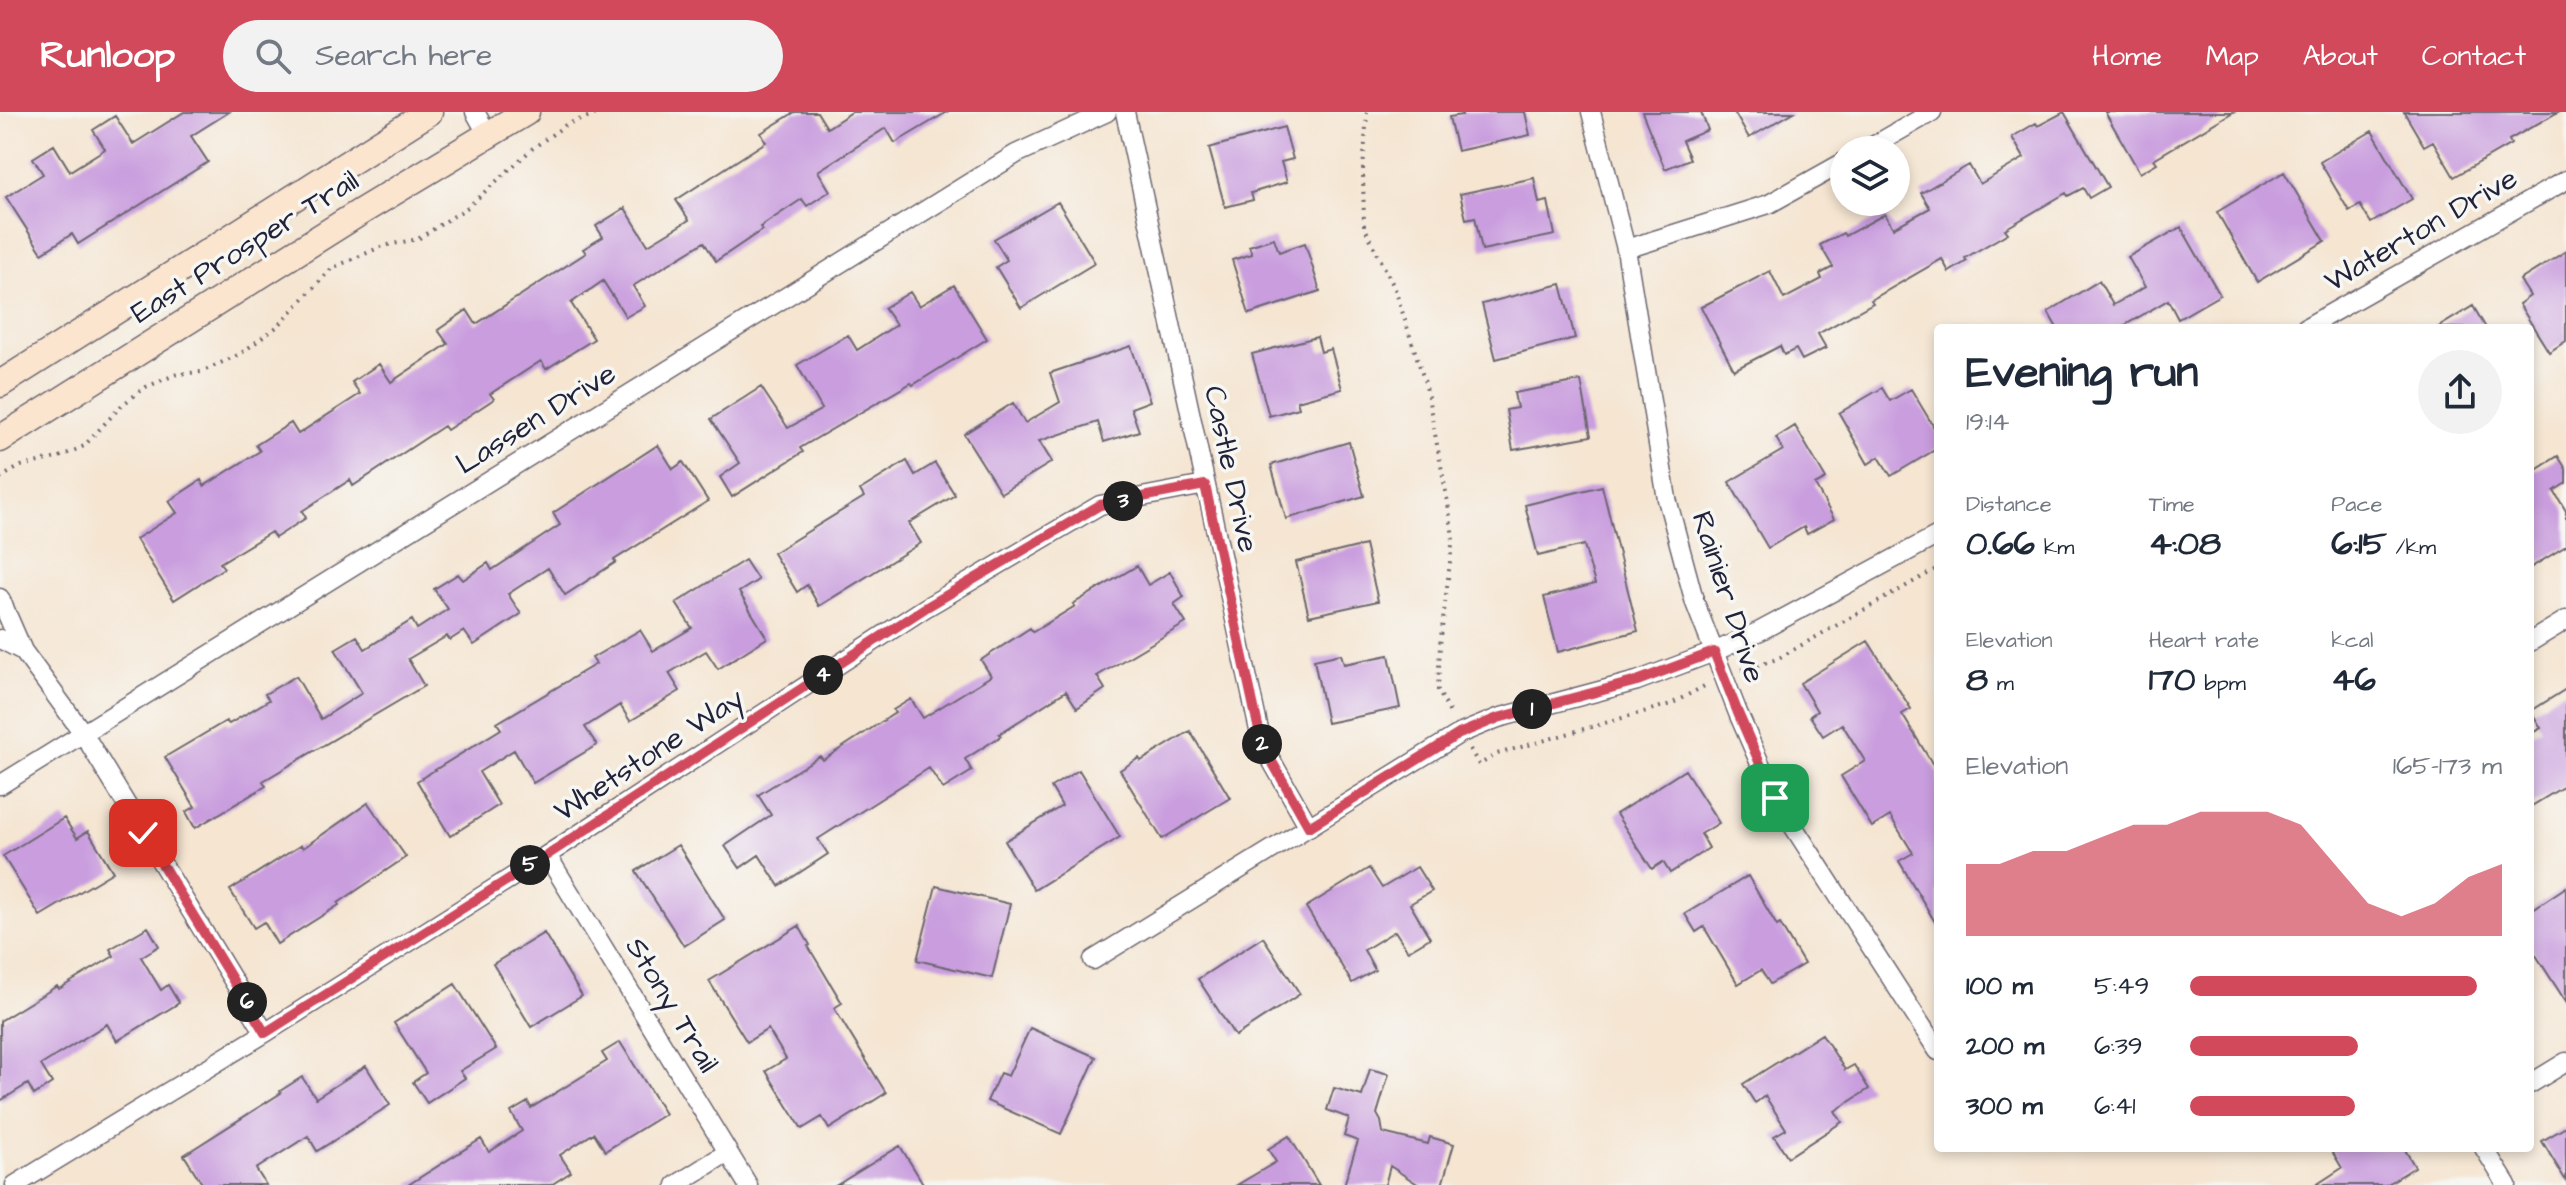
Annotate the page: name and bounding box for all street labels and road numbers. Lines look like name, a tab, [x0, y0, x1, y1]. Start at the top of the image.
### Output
street label: Waterton Drive	[2317, 158, 2525, 302]
street label: East Prosper Trail	[123, 160, 367, 334]
street label: Lassen Drive	[448, 353, 624, 485]
street label: Castle Drive	[1193, 382, 1269, 556]
street label: Rainier Drive	[1681, 506, 1775, 688]
street label: Whetstone Way	[546, 678, 753, 833]
street label: Stony Trail	[614, 929, 729, 1081]

